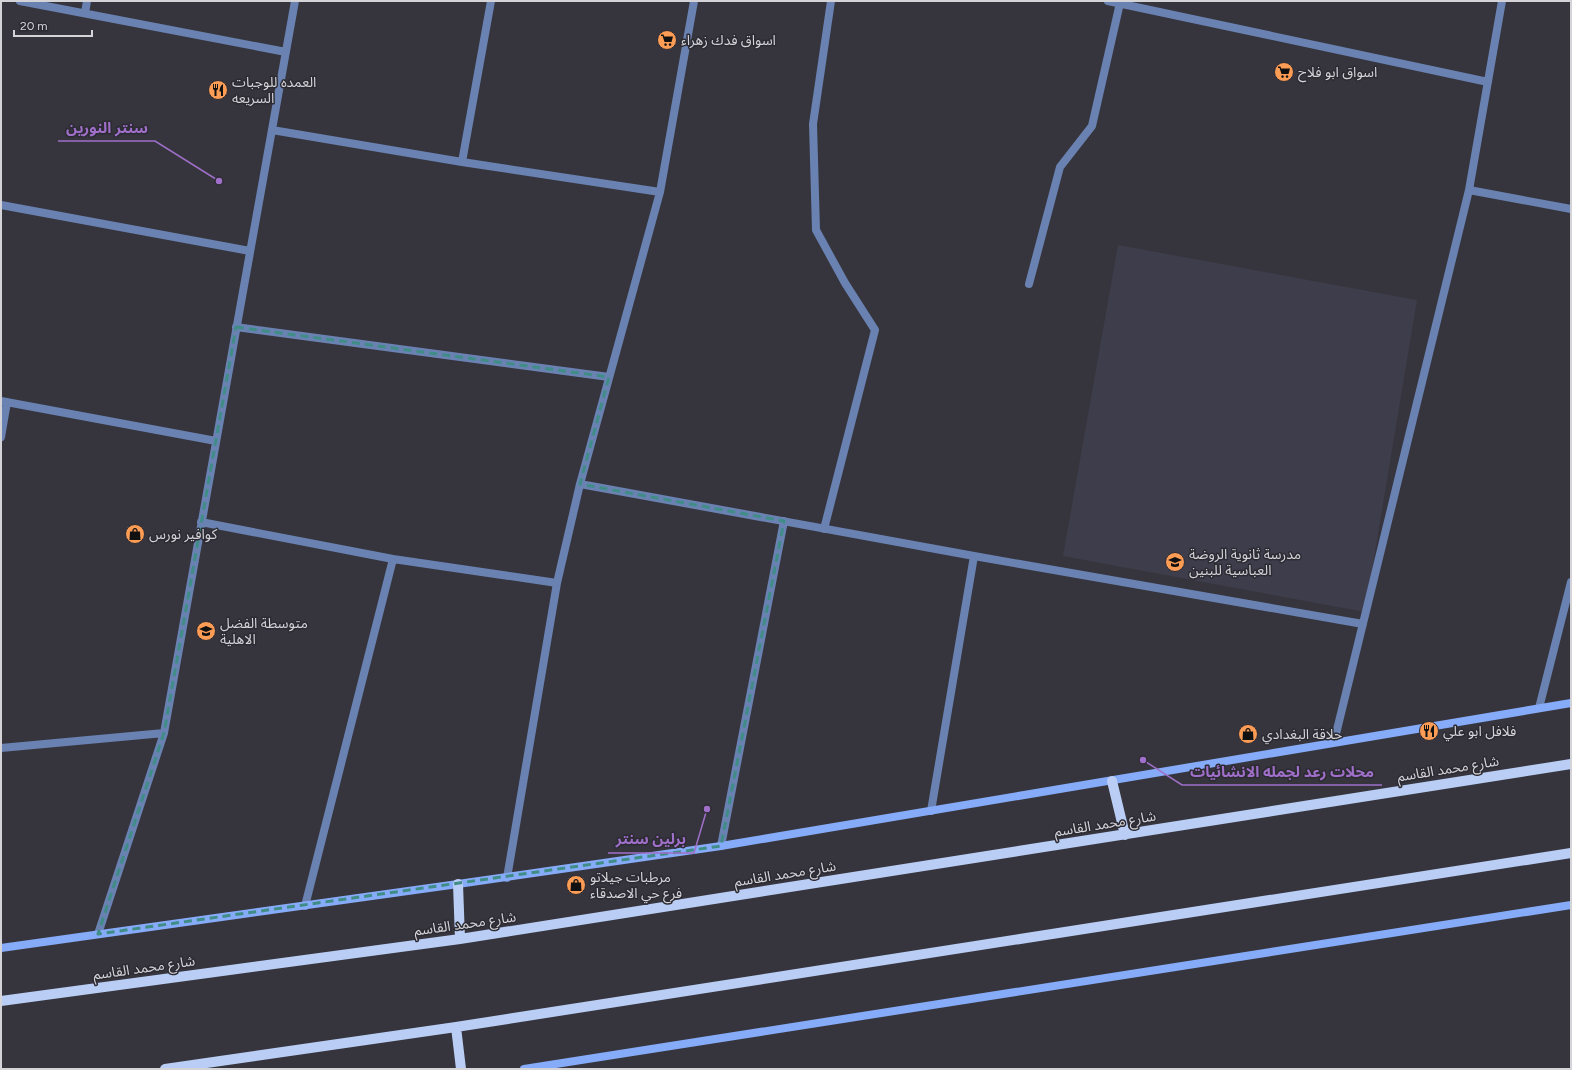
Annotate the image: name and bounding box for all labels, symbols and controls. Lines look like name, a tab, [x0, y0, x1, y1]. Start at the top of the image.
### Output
scale bar	[14, 12, 92, 38]
text: 20 m	[20, 19, 48, 33]
supermarket icon: اسواق فدك زهراء	[656, 29, 678, 51]
place label: اسواق فدك زهراء	[681, 32, 776, 49]
supermarket icon: اسواق ابو فلاح	[1273, 61, 1295, 83]
place label: اسواق ابو فلاح	[1298, 64, 1377, 83]
place label: العمده للوجبات السريعه	[232, 74, 316, 107]
restaurant icon: العمده للوجبات السريعه	[207, 79, 229, 101]
callout: سنتر النورين	[58, 114, 155, 141]
text: سنتر النورين	[66, 119, 148, 137]
shop icon: كوافير نورس	[124, 523, 146, 545]
place label: كوافير نورس	[149, 526, 217, 543]
place label: مدرسة ثانوية الروضة العباسية للبنين	[1189, 546, 1301, 579]
school or university icon: مدرسة ثانوية الروضة العباسية للبنين	[1164, 551, 1186, 573]
place label: متوسطة الفضل الاهلية	[220, 615, 308, 648]
school or university icon: متوسطة الفضل الاهلية	[195, 620, 217, 642]
restaurant icon: فلافل ابو علي	[1418, 720, 1440, 742]
shop icon: حلاقة البغدادي	[1237, 723, 1259, 745]
place label: فلافل ابو علي	[1443, 723, 1516, 742]
place label: حلاقة البغدادي	[1262, 726, 1342, 745]
street label: شارع محمد القاسم	[1396, 753, 1500, 787]
callout: محلات رعد لجمله الانشائيات	[1182, 758, 1382, 785]
text: محلات رعد لجمله الانشائيات	[1190, 763, 1374, 781]
street label: شارع محمد القاسم	[1053, 808, 1157, 842]
callout: برلين سنتر	[608, 826, 694, 853]
text: برلين سنتر	[615, 830, 686, 848]
street label: شارع محمد القاسم	[733, 858, 837, 892]
place label: مرطبات جيلاتو فرع حي الاصدقاء	[590, 869, 682, 904]
shop icon: مرطبات جيلاتو فرع حي الاصدقاء	[565, 874, 587, 896]
street label: شارع محمد القاسم	[413, 908, 517, 942]
street label: شارع محمد القاسم	[92, 952, 196, 986]

